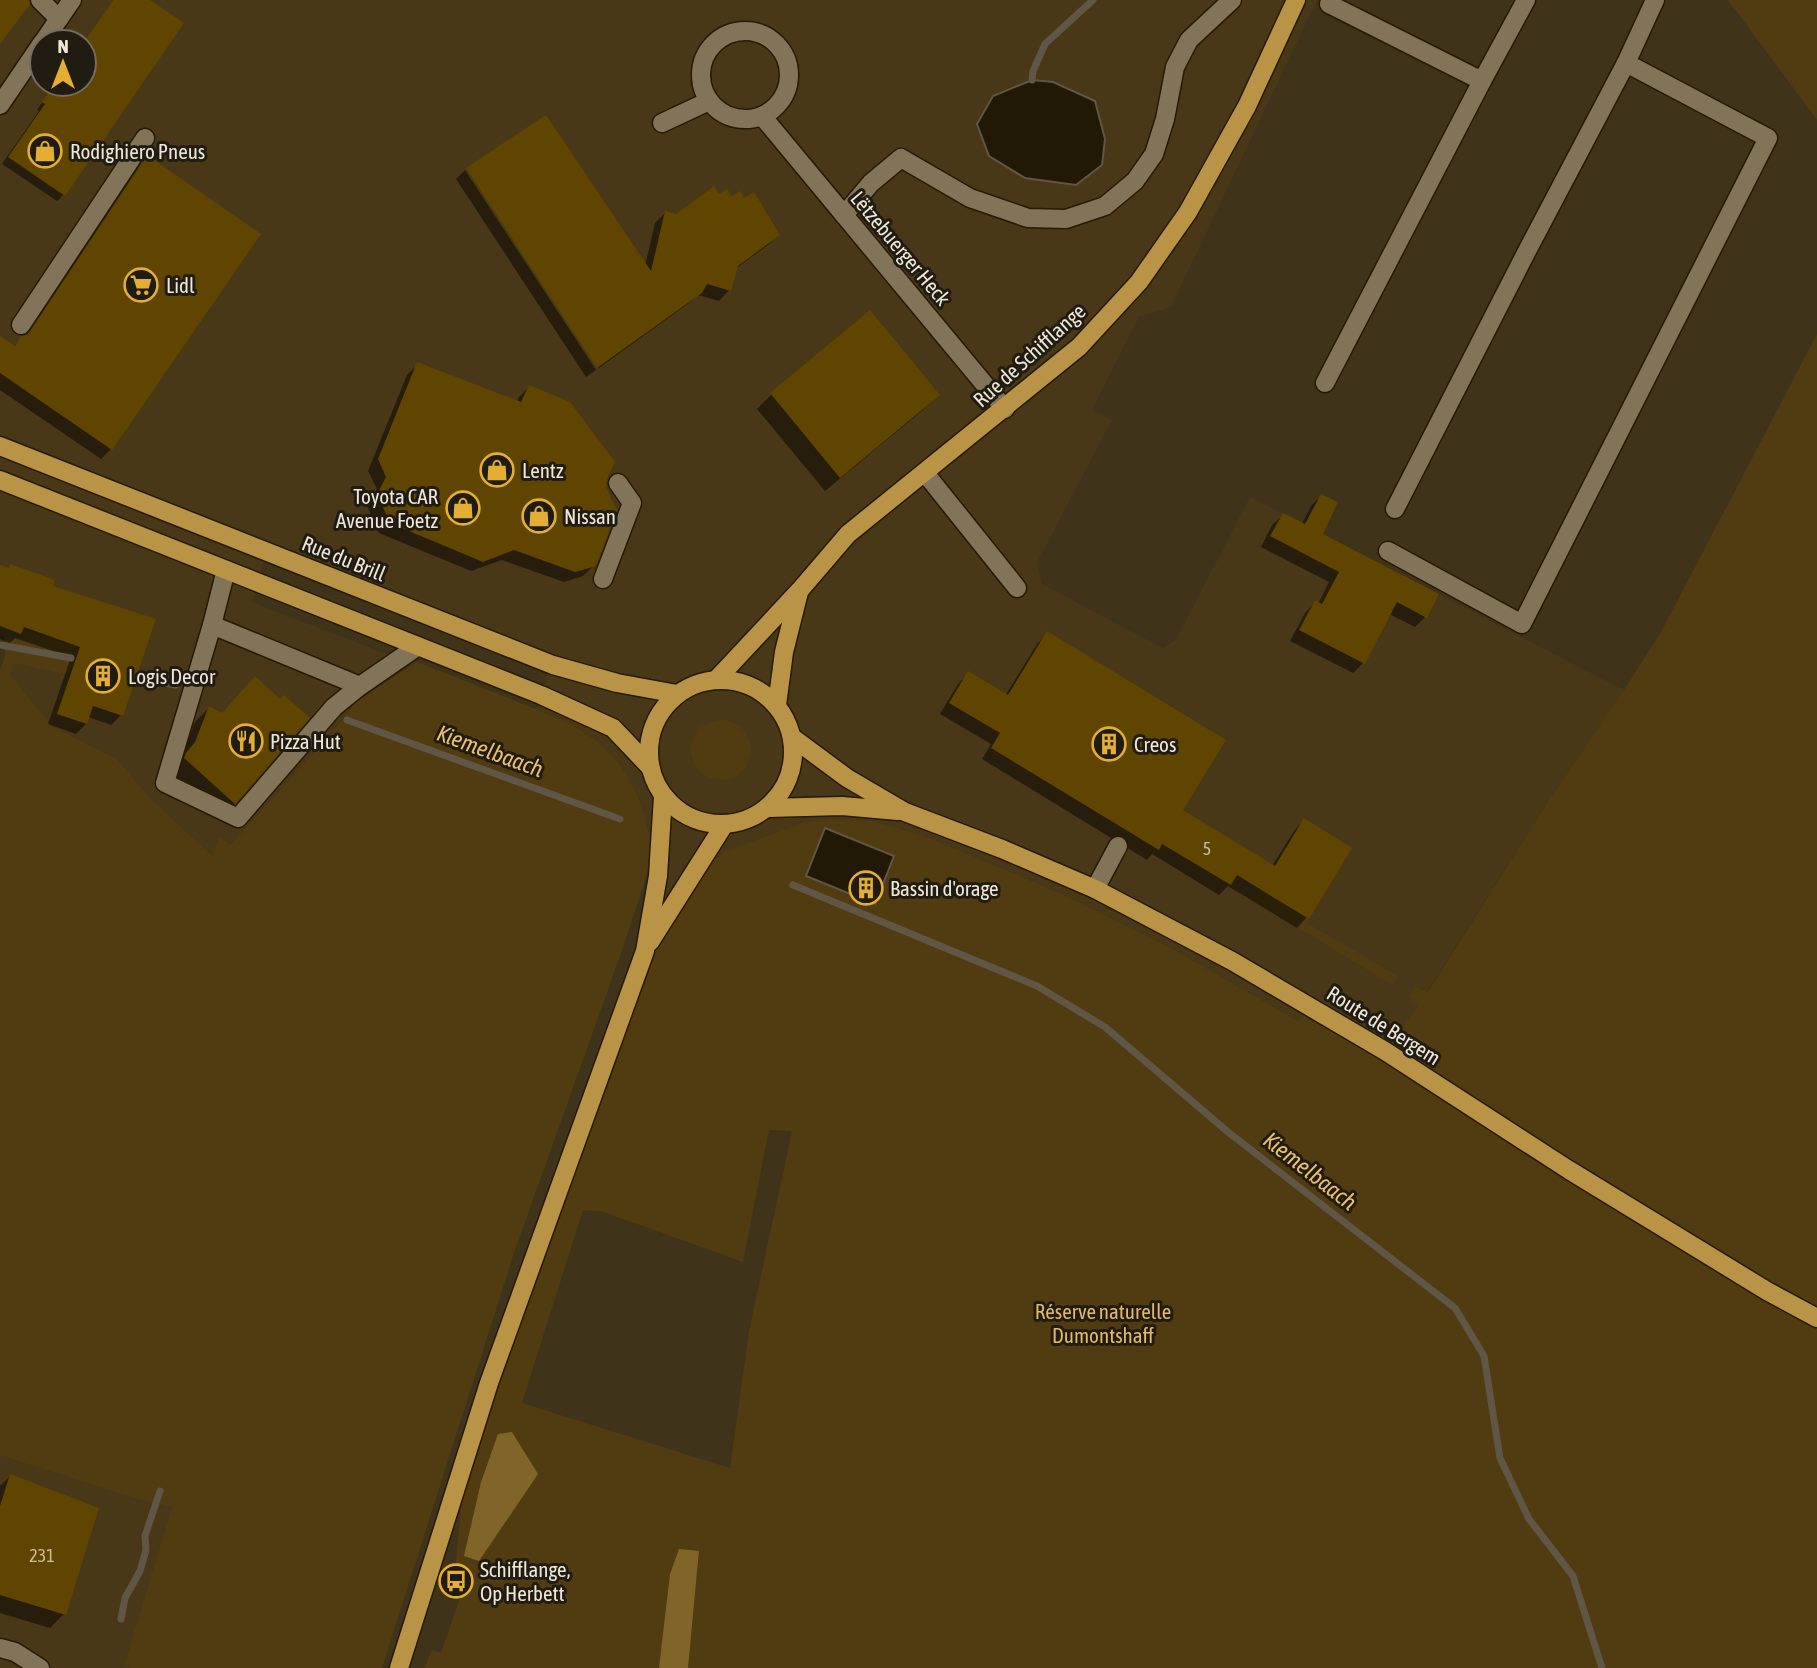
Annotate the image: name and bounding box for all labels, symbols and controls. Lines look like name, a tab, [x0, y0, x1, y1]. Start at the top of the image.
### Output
north arrow	[28, 28, 98, 98]
text: N	[57, 35, 69, 57]
shop icon: Rodighiero Pneus	[26, 132, 64, 170]
place label: Rodighiero Pneus	[70, 139, 205, 163]
street label: Lëtzebuerger Heck	[846, 186, 956, 310]
supermarket icon: Lidl	[122, 266, 160, 304]
place label: Lidl	[166, 273, 195, 297]
street label: Rue de Schifflange	[968, 299, 1090, 411]
shop icon: Lentz	[478, 451, 516, 489]
place label: Lentz	[522, 458, 564, 482]
place label: Toyota CAR Avenue Foetz	[336, 484, 438, 532]
shop icon: Toyota CAR Avenue Foetz	[444, 489, 482, 527]
shop icon: Nissan	[520, 497, 558, 535]
place label: Nissan	[564, 504, 616, 528]
street label: Rue du Brill	[299, 530, 390, 586]
building icon: Logis Decor	[84, 657, 122, 695]
place label: Logis Decor	[128, 664, 216, 688]
water label: Kiemelbaach	[433, 720, 547, 782]
restaurant icon: Pizza Hut	[227, 722, 265, 760]
building icon: Creos	[1090, 725, 1128, 763]
place label: Pizza Hut	[270, 729, 341, 753]
place label: Creos	[1134, 732, 1176, 756]
house number: 5	[1203, 838, 1211, 859]
building icon: Bassin d'orage	[847, 869, 885, 907]
place label: Bassin d'orage	[890, 876, 999, 900]
street label: Route de Bergem	[1323, 981, 1445, 1069]
water label: Kiemelbaach	[1258, 1127, 1362, 1215]
park label: Réserve naturelle Dumontshaff	[1035, 1299, 1171, 1347]
house number: 231	[29, 1545, 55, 1566]
place label: Schifflange, Op Herbett	[480, 1557, 570, 1605]
bus stop icon: Schifflange, Op Herbett	[437, 1562, 475, 1600]

